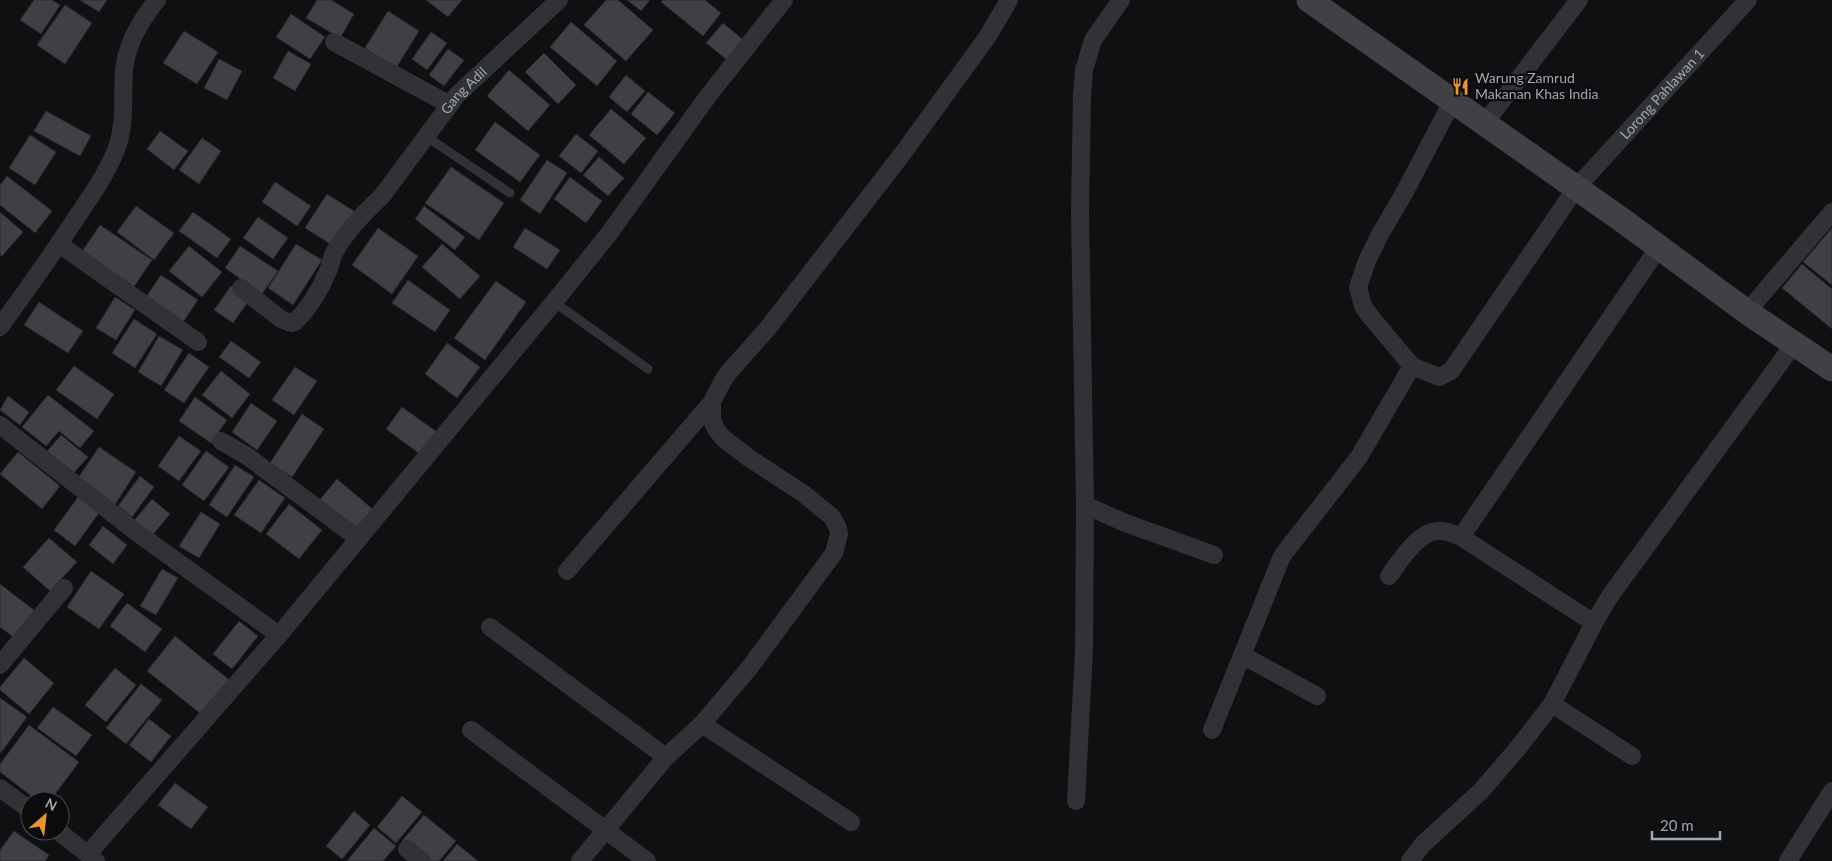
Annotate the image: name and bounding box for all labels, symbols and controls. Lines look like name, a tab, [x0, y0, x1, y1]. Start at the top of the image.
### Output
street label: Lorong Pahlawan 1	[1616, 45, 1707, 142]
street label: Gang Adil	[437, 63, 490, 117]
place label: Warung Zamrud Makanan Khas India	[1475, 69, 1599, 102]
restaurant icon: Warung Zamrud Makanan Khas India	[1451, 76, 1471, 96]
north arrow	[20, 791, 70, 841]
text: N	[43, 794, 60, 814]
scale bar	[1652, 808, 1720, 840]
text: 20 m	[1660, 816, 1694, 834]

